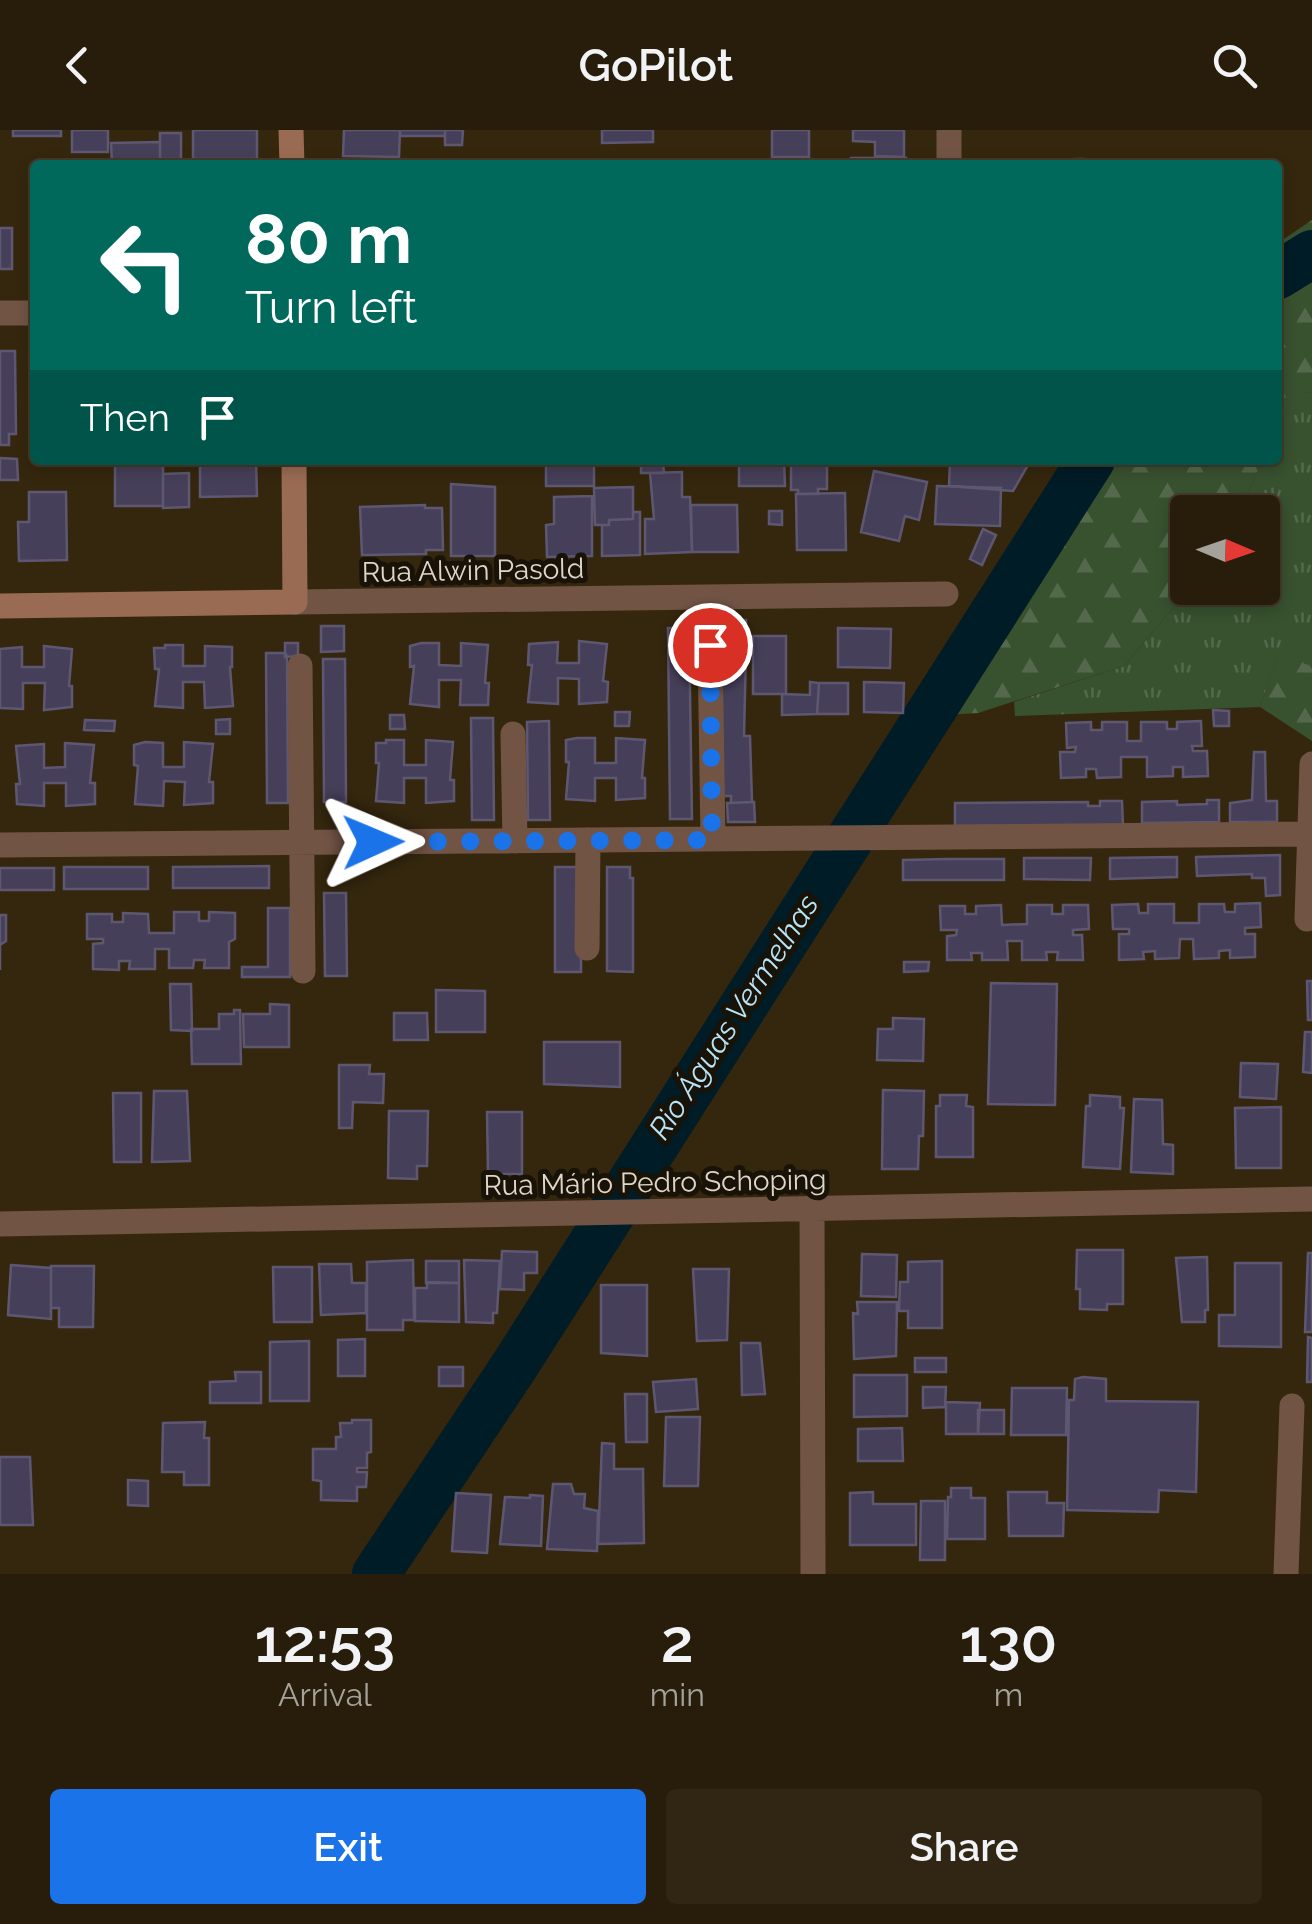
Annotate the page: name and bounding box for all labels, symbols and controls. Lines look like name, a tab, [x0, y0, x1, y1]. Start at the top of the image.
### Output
icon: back	[50, 38, 105, 93]
icon: search	[1207, 38, 1262, 93]
text: GoPilot	[579, 39, 733, 92]
text: 80 m	[245, 197, 412, 279]
icon: left	[80, 200, 210, 330]
text: Turn left	[245, 281, 417, 334]
icon: arrive	[190, 390, 245, 445]
text: Then	[80, 395, 170, 440]
north arrow	[1170, 495, 1280, 605]
map controls	[1170, 495, 1280, 605]
street label: Rua Alwin Pasold	[362, 552, 584, 589]
pin	[668, 603, 753, 688]
icon: arrive	[683, 618, 738, 673]
position arrow	[321, 790, 425, 894]
water label: Rio Águas Vermelhas	[642, 888, 826, 1145]
street label: Rua Mário Pedro Schoping	[483, 1163, 827, 1202]
text: 12:53	[255, 1606, 395, 1676]
text: 2	[661, 1606, 694, 1676]
text: 130	[959, 1606, 1057, 1676]
text: Arrival	[278, 1676, 372, 1713]
text: min	[650, 1676, 705, 1713]
text: m	[994, 1676, 1023, 1713]
button: Exit	[50, 1789, 646, 1904]
button: Share	[666, 1789, 1262, 1904]

